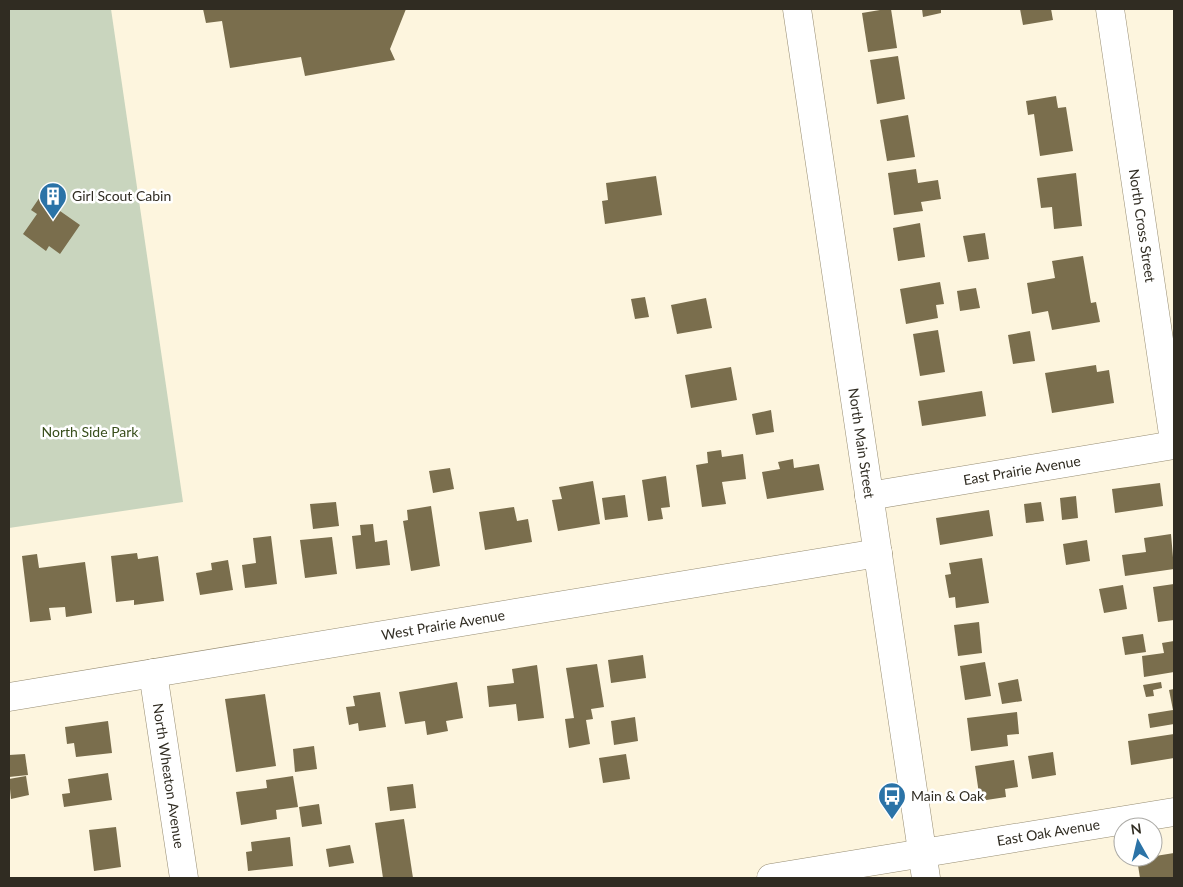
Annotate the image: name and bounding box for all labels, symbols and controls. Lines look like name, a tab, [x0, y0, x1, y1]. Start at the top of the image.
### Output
street label: North Cross Street	[1126, 168, 1159, 284]
building icon: Girl Scout Cabin	[38, 181, 68, 220]
place label: Girl Scout Cabin	[72, 187, 171, 204]
street label: North Main Street	[845, 387, 879, 500]
park label: North Side Park	[42, 423, 139, 440]
street label: East Prairie Avenue	[962, 452, 1082, 488]
street label: West Prairie Avenue	[380, 606, 506, 643]
street label: North Wheaton Avenue	[150, 702, 188, 850]
bus stop icon: Main & Oak	[877, 781, 907, 820]
place label: Main & Oak	[911, 787, 985, 804]
street label: East Oak Avenue	[995, 815, 1101, 849]
north arrow	[1113, 817, 1163, 867]
text: N	[1130, 819, 1143, 838]

